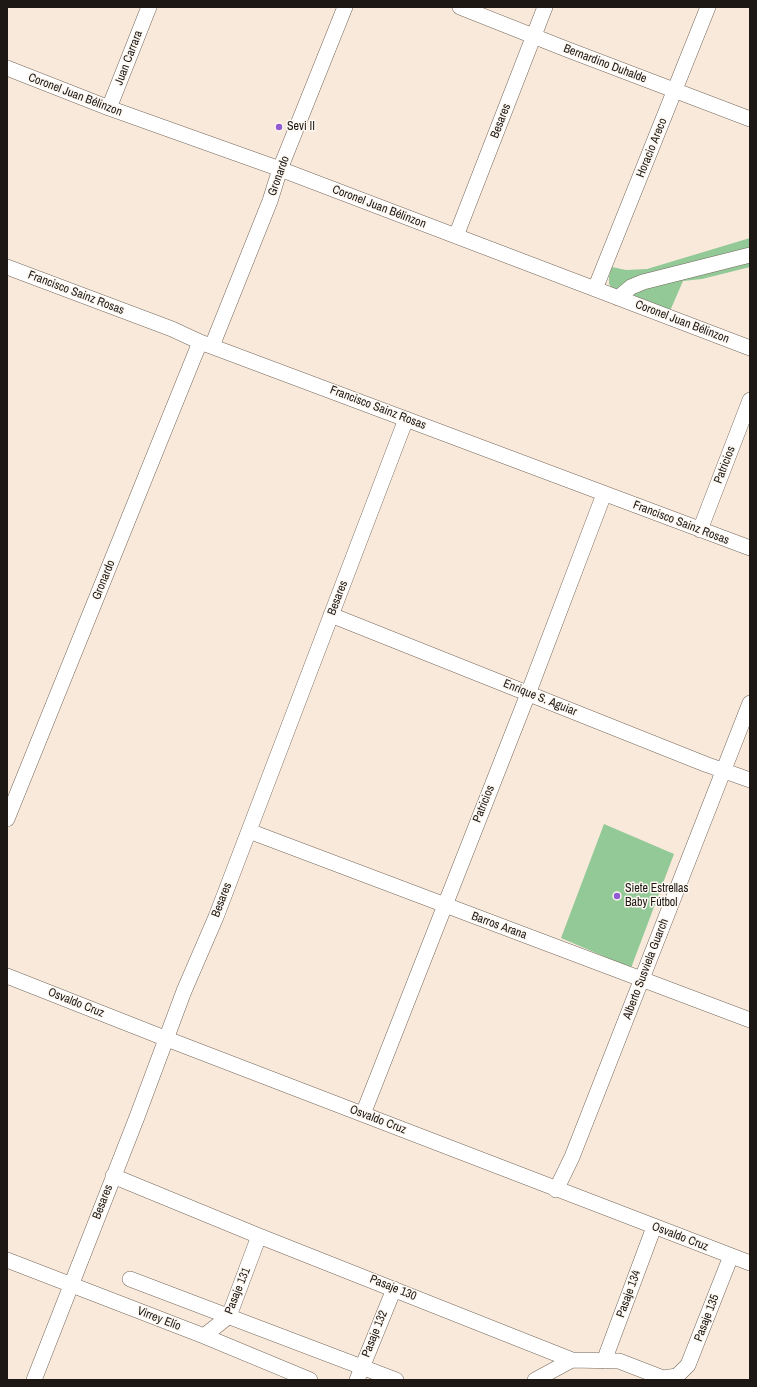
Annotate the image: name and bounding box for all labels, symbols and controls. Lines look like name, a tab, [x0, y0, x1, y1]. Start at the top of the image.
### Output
street label: Juan Carrara	[112, 29, 146, 87]
street label: Bernardino Duhalde	[561, 41, 649, 87]
street label: Coronel Juan Bélinzon	[26, 70, 124, 120]
street label: Besares	[488, 102, 514, 140]
street label: Horacio Areco	[634, 116, 670, 180]
place label: Sevi II	[287, 120, 315, 134]
marker: Sevi II	[274, 122, 284, 132]
street label: Gronardo	[265, 154, 293, 198]
street label: Coronel Juan Bélinzon	[330, 182, 428, 232]
street label: Francisco Sainz Rosas	[26, 268, 126, 318]
street label: Coronel Juan Bélinzon	[633, 297, 731, 347]
street label: Francisco Sainz Rosas	[328, 383, 428, 433]
street label: Patricios	[711, 444, 739, 486]
street label: Francisco Sainz Rosas	[631, 498, 731, 548]
street label: Gronardo	[90, 558, 118, 602]
street label: Besares	[325, 579, 351, 617]
street label: Enrique S. Aguiar	[501, 677, 579, 719]
street label: Patricios	[470, 783, 498, 825]
street label: Besares	[209, 881, 235, 919]
place label: Siete Estrellas Baby Fútbol	[625, 882, 688, 910]
marker: Siete Estrellas Baby Fútbol	[612, 891, 622, 901]
street label: Barros Arana	[469, 909, 529, 943]
street label: Alberto Susviela Guarch	[620, 917, 672, 1021]
street label: Osvaldo Cruz	[46, 985, 106, 1021]
street label: Osvaldo Cruz	[348, 1103, 408, 1137]
street label: Besares	[90, 1183, 116, 1221]
street label: Osvaldo Cruz	[650, 1220, 710, 1254]
street label: Pasaje 131	[222, 1265, 254, 1317]
street label: Pasaje 134	[614, 1268, 644, 1320]
street label: Pasaje 130	[367, 1272, 419, 1304]
street label: Pasaje 135	[691, 1292, 723, 1344]
street label: Virrey Elío	[135, 1304, 183, 1334]
street label: Pasaje 132	[359, 1308, 391, 1360]

